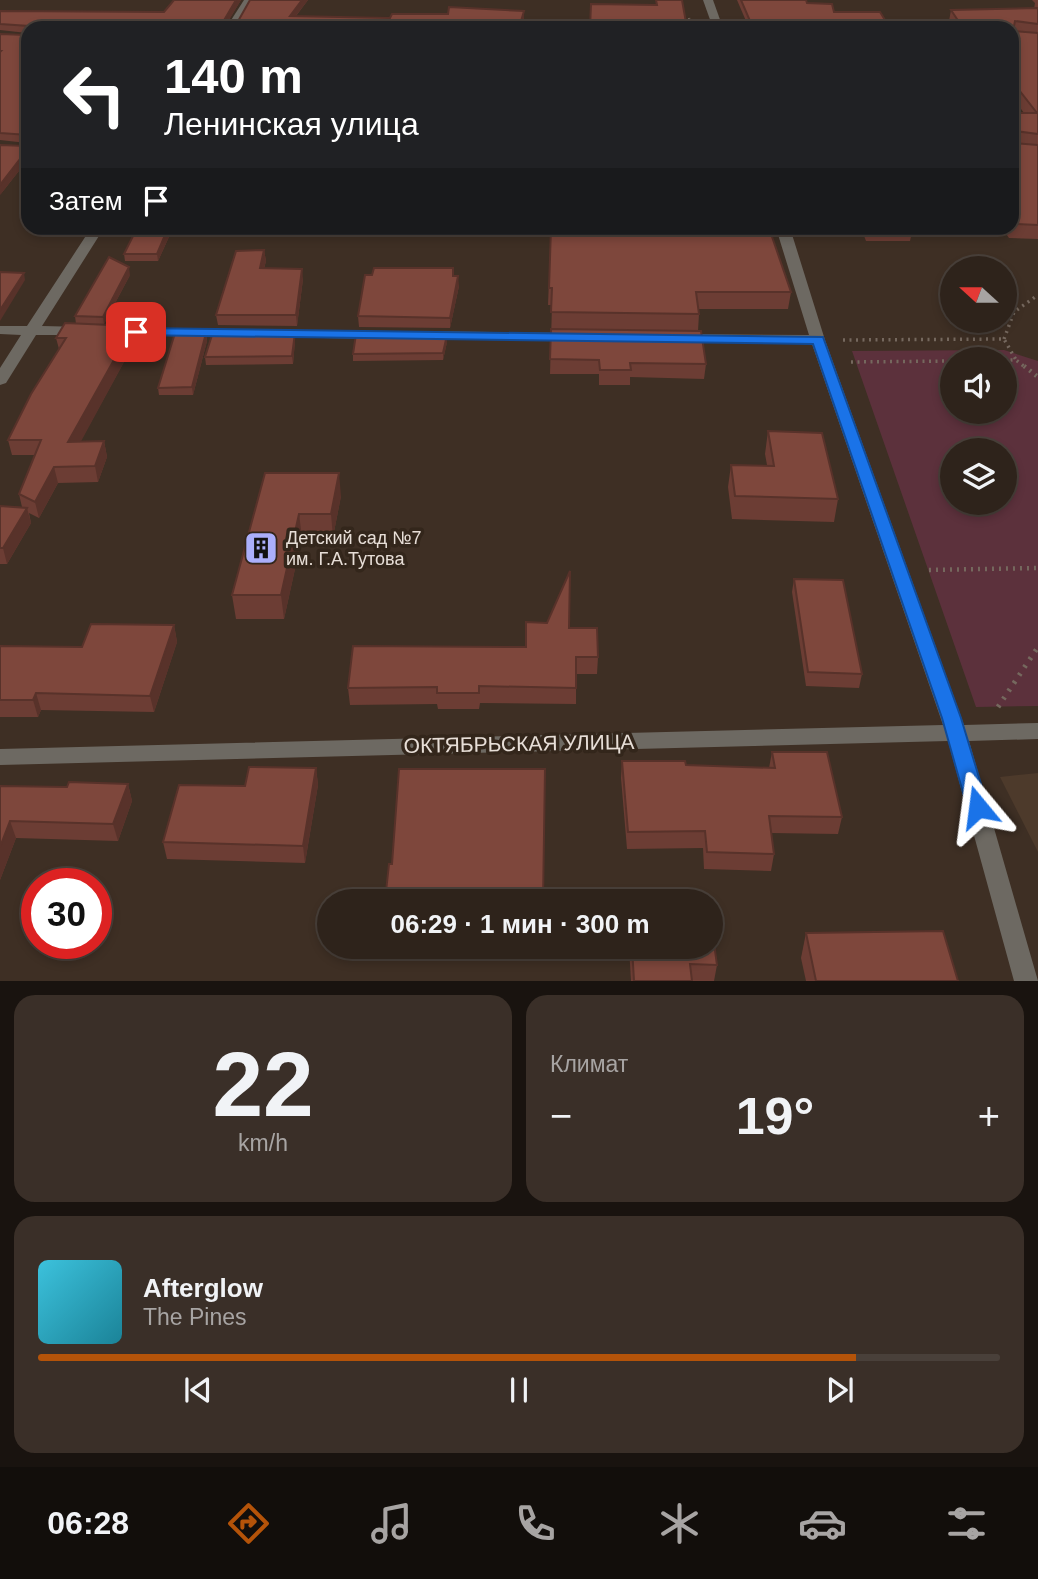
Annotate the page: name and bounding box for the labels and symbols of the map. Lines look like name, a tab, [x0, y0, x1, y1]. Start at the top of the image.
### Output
north arrow	[940, 256, 1017, 332]
pin	[106, 302, 166, 362]
place label: Детский сад №7 им. Г.А.Тутова	[286, 528, 421, 569]
building icon: Детский сад №7 им. Г.А.Тутова	[242, 529, 280, 567]
street label: ОКТЯБРЬСКАЯ УЛИЦА	[403, 730, 635, 757]
position arrow	[941, 770, 1015, 844]
speed limit sign: 30	[21, 868, 112, 959]

